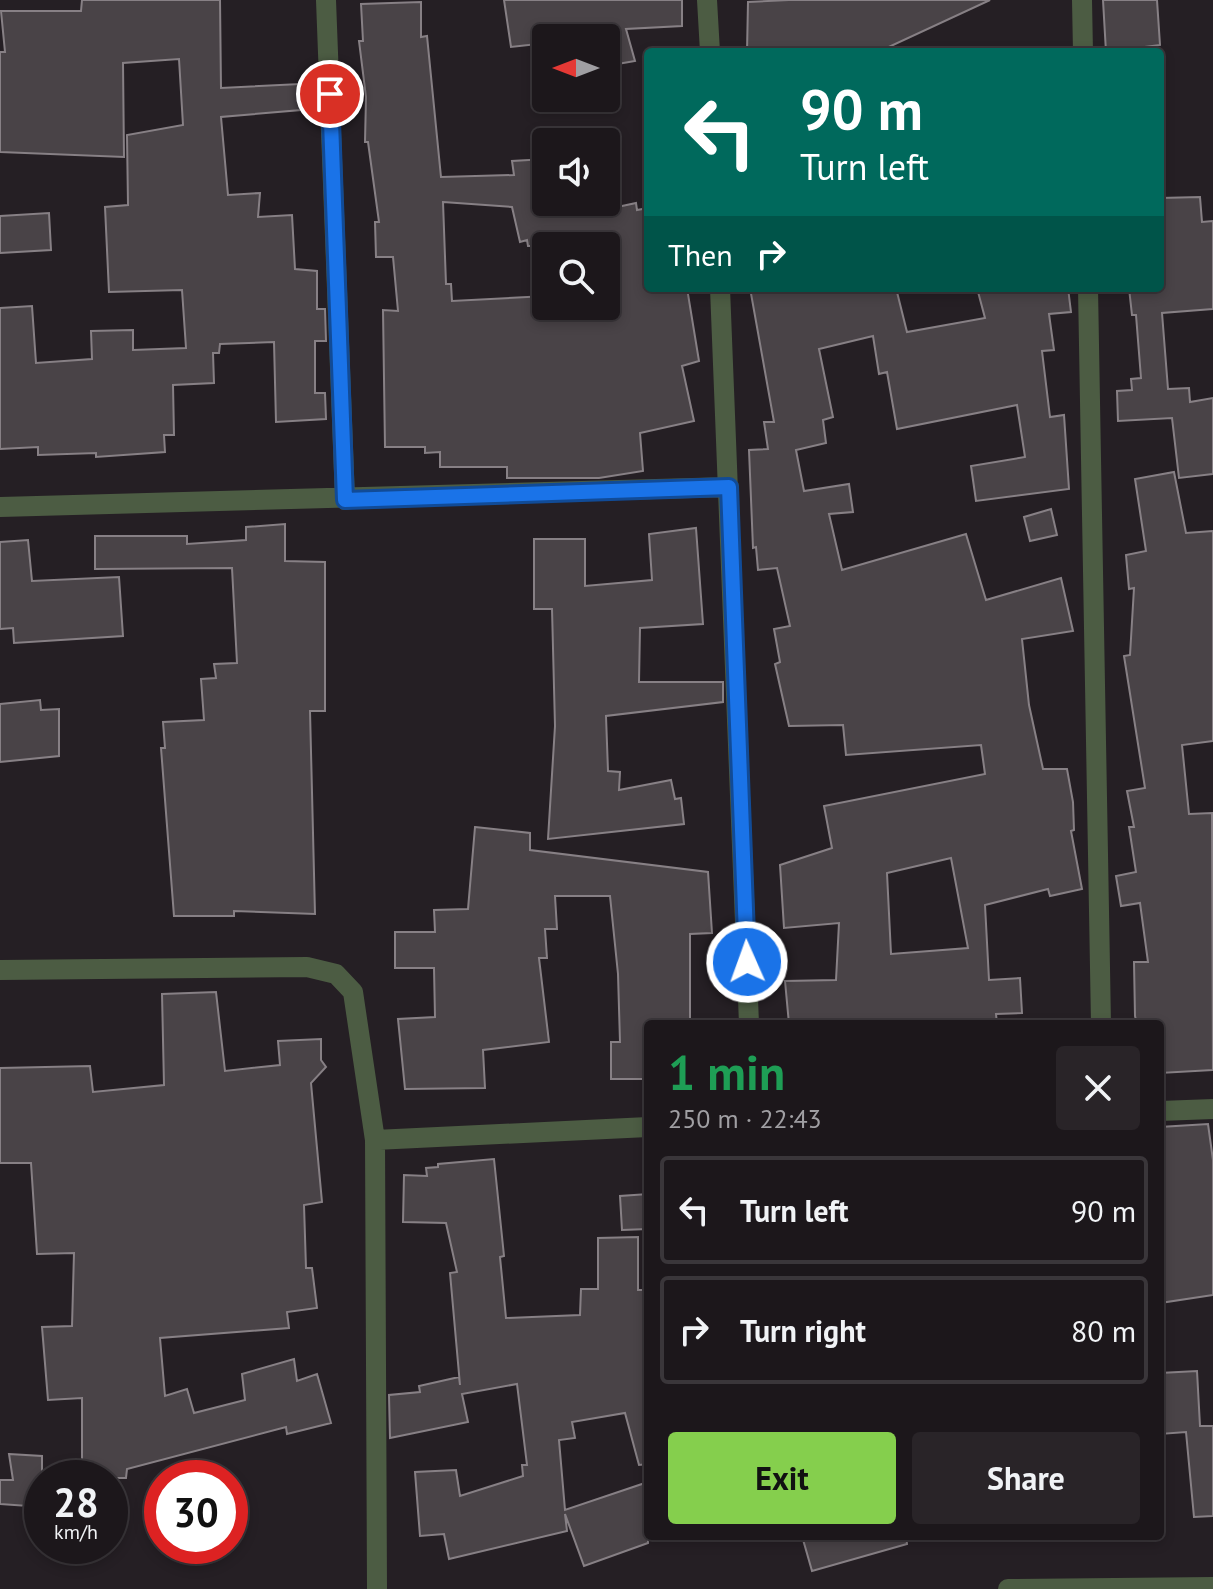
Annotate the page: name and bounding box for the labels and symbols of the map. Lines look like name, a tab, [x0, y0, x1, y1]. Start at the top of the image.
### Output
north arrow	[532, 24, 620, 112]
pin	[296, 60, 364, 128]
position arrow	[705, 920, 789, 1004]
speed limit sign: 30	[144, 1460, 248, 1564]

